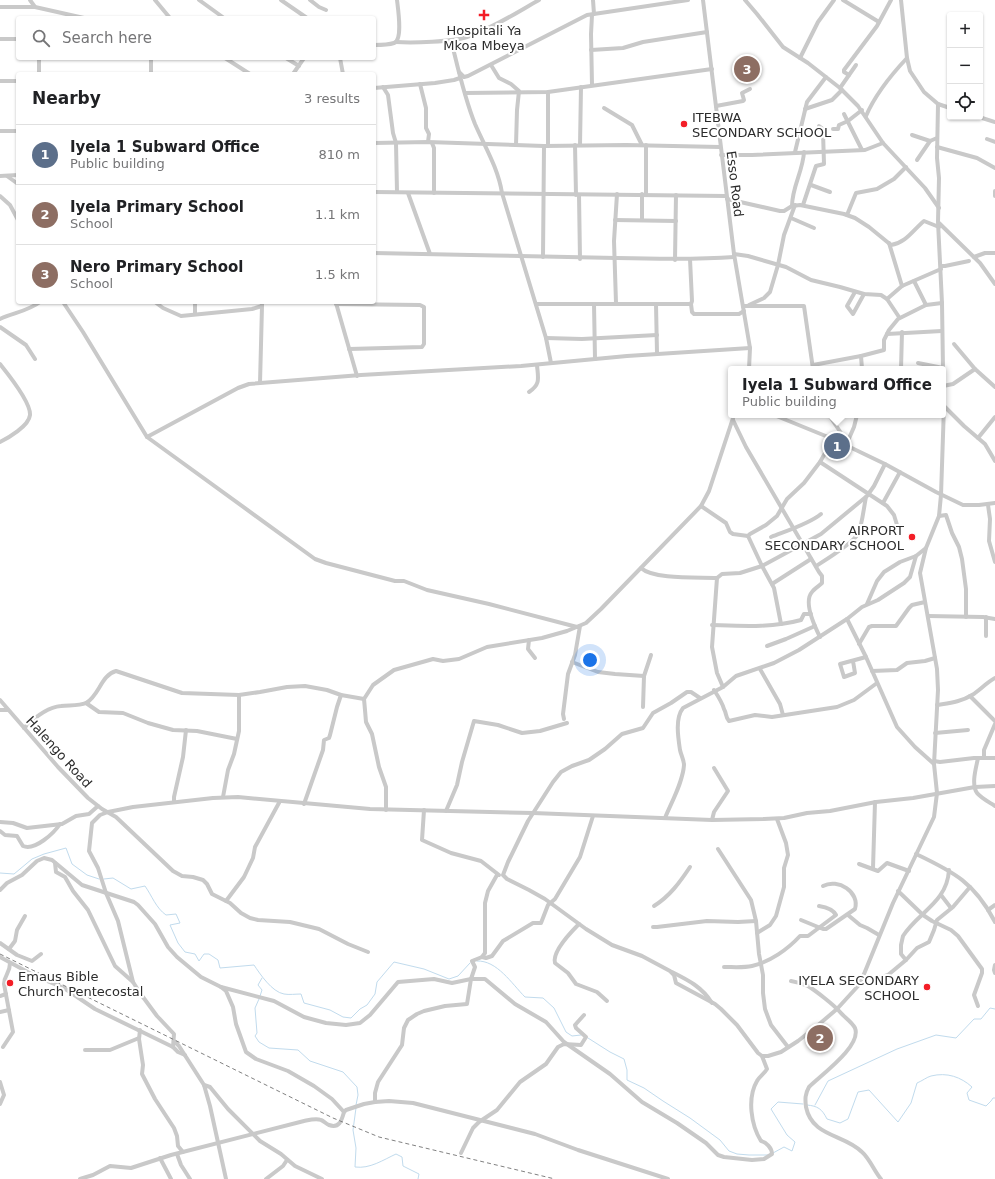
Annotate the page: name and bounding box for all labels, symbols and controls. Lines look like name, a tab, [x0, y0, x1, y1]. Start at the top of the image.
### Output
marker: Hospitali Ya Mkoa Mbeya	[478, 9, 490, 21]
map controls	[947, 12, 983, 120]
button: +	[947, 12, 983, 48]
search box	[16, 16, 376, 60]
place label: Hospitali Ya Mkoa Mbeya	[443, 23, 525, 53]
icon: search	[30, 27, 52, 49]
text: Search here	[62, 29, 152, 47]
button: −	[947, 48, 983, 84]
pin: 3	[734, 54, 760, 84]
button: locate	[947, 84, 983, 120]
text: Nearby	[32, 88, 101, 108]
text: 3 results	[304, 91, 360, 106]
place label: ITEBWA SECONDARY SCHOOL	[692, 110, 832, 140]
marker: ITEBWA SECONDARY SCHOOL	[679, 119, 689, 129]
text: Iyela 1 Subward Office	[70, 138, 260, 156]
text: 1	[40, 147, 50, 162]
text: 810 m	[318, 147, 360, 162]
street label: Esso Road	[724, 150, 746, 218]
text: Public building	[70, 156, 165, 171]
text: Iyela Primary School	[70, 198, 244, 216]
text: 2	[40, 207, 50, 222]
text: 1.1 km	[315, 207, 360, 222]
text: School	[70, 216, 113, 231]
text: Nero Primary School	[70, 258, 243, 276]
text: 3	[40, 267, 50, 282]
text: 1.5 km	[315, 267, 360, 282]
text: School	[70, 276, 113, 291]
popup	[728, 366, 946, 418]
text: Iyela 1 Subward Office	[742, 376, 932, 394]
text: Public building	[742, 394, 837, 409]
pin: 1	[824, 431, 850, 461]
place label: AIRPORT SECONDARY SCHOOL	[765, 523, 905, 553]
marker: AIRPORT SECONDARY SCHOOL	[907, 532, 917, 542]
your location	[580, 650, 600, 670]
street label: Halengo Road	[23, 713, 95, 791]
place label: Emaus Bible Church Pentecostal	[18, 969, 143, 999]
place label: IYELA SECONDARY SCHOOL	[798, 973, 920, 1003]
marker: Emaus Bible Church Pentecostal	[5, 978, 15, 988]
marker: IYELA SECONDARY SCHOOL	[922, 982, 932, 992]
pin: 2	[807, 1023, 833, 1053]

